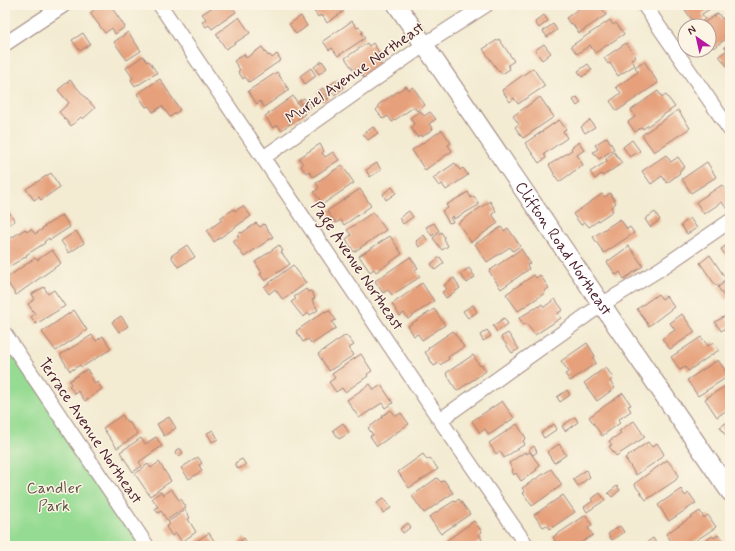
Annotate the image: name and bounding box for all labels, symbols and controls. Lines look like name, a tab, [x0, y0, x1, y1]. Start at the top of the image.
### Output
street label: Muriel Avenue Northeast	[281, 17, 429, 129]
north arrow	[677, 18, 717, 58]
text: N	[685, 23, 699, 38]
street label: Clifton Road Northeast	[510, 177, 617, 320]
street label: Page Avenue Northeast	[305, 197, 408, 335]
street label: Terrace Avenue Northeast	[33, 354, 147, 508]
park label: Candler Park	[26, 478, 82, 517]

